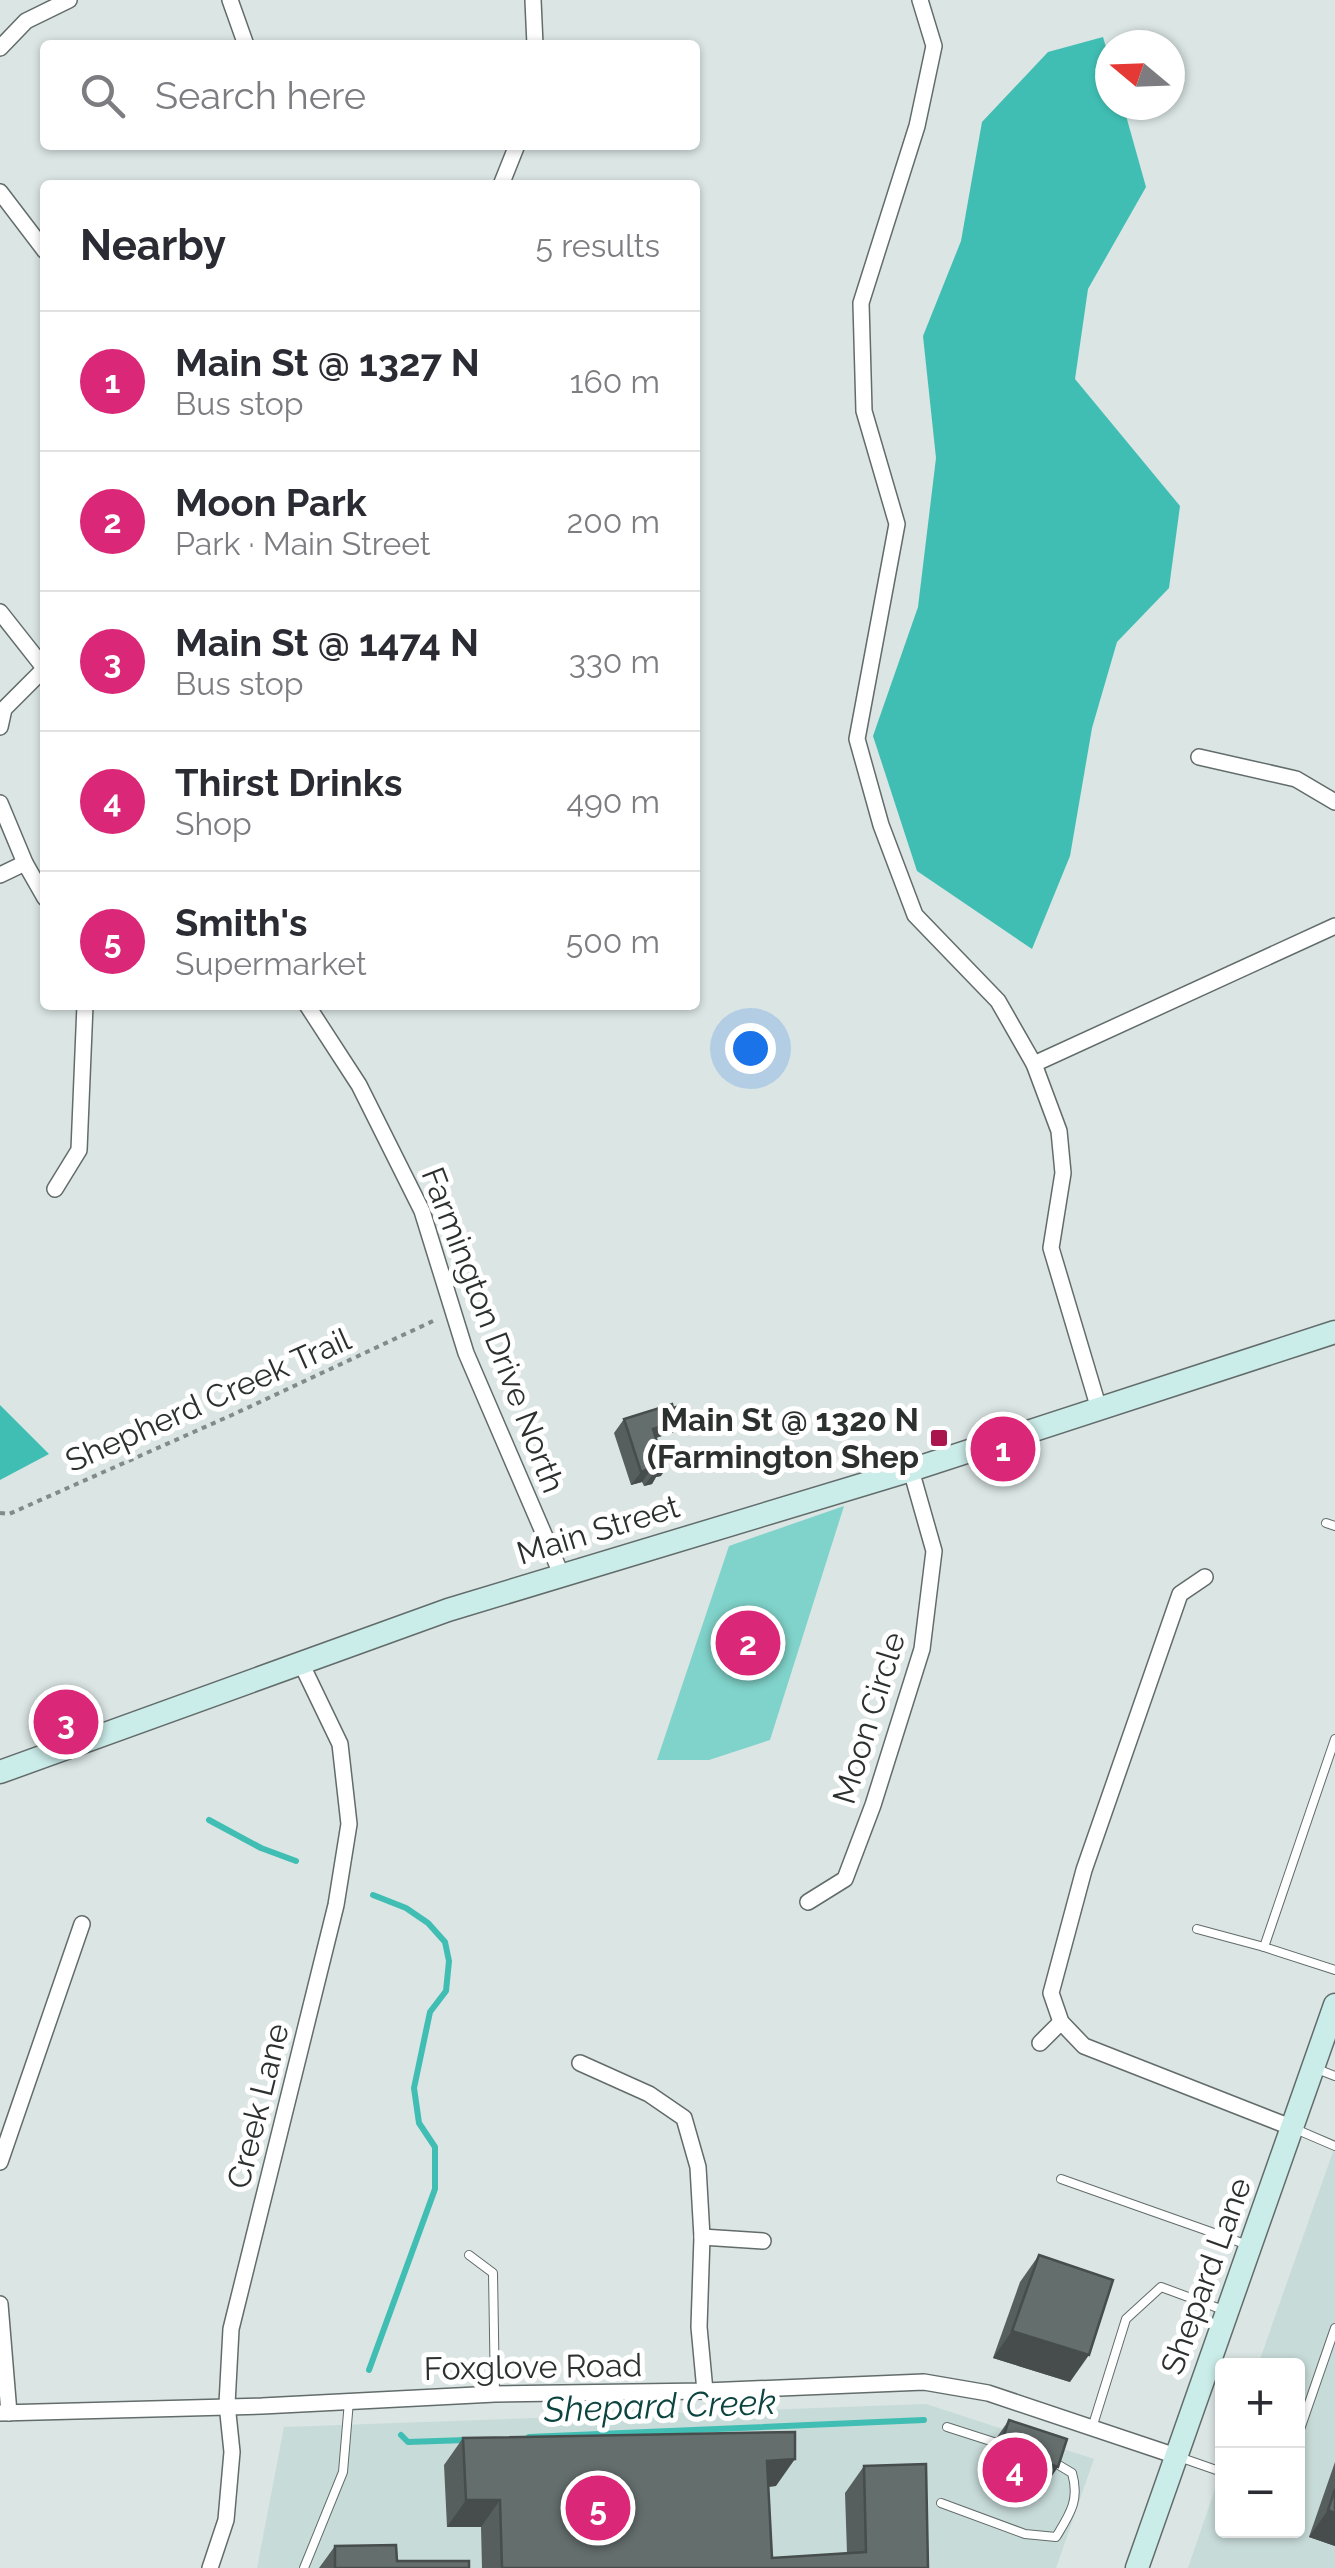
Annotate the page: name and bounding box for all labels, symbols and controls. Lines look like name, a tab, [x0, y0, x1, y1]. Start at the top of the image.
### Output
north arrow	[1095, 30, 1185, 120]
search box	[40, 40, 700, 150]
icon: search	[75, 68, 130, 123]
text: Search here	[155, 73, 366, 118]
text: Nearby	[80, 221, 226, 270]
text: 5 results	[536, 227, 660, 264]
text: Main St @ 1327 N	[175, 340, 480, 385]
text: 1	[105, 363, 120, 400]
text: 160 m	[570, 363, 660, 400]
text: Bus stop	[175, 385, 304, 422]
text: Moon Park	[175, 480, 367, 525]
text: 2	[103, 503, 122, 540]
text: 200 m	[567, 503, 660, 540]
text: Park · Main Street	[175, 525, 431, 562]
text: Main St @ 1474 N	[175, 620, 479, 665]
text: 3	[104, 643, 121, 680]
text: 330 m	[569, 643, 660, 680]
text: Bus stop	[175, 665, 304, 702]
text: Thirst Drinks	[175, 760, 403, 805]
text: 4	[103, 783, 122, 820]
text: 490 m	[567, 783, 660, 820]
text: Shop	[175, 805, 252, 842]
text: Smith's	[175, 900, 308, 945]
text: 5	[104, 923, 121, 960]
text: 500 m	[566, 923, 660, 960]
text: Supermarket	[175, 945, 367, 982]
your location	[725, 1023, 776, 1074]
street label: Farmington Drive North	[414, 1162, 573, 1498]
street label: Shepherd Creek Trail	[59, 1320, 356, 1479]
place label: Main St @ 1320 N (Farmington Shep	[647, 1401, 919, 1475]
pin: 1	[970, 1412, 1036, 1486]
marker: Main St @ 1320 N (Farmington Shep	[928, 1427, 950, 1449]
street label: Main Street	[512, 1487, 684, 1572]
pin: 2	[716, 1606, 780, 1680]
street label: Moon Circle	[825, 1628, 912, 1808]
pin: 3	[34, 1684, 98, 1760]
street label: Creek Lane	[219, 2019, 296, 2192]
street label: Shepard Lane	[1153, 2173, 1258, 2379]
street label: Foxglove Road	[423, 2346, 643, 2387]
map controls	[1215, 2358, 1305, 2538]
button: +	[1215, 2358, 1305, 2448]
water label: Shepard Creek	[542, 2381, 777, 2430]
pin: 4	[982, 2432, 1048, 2508]
button: −	[1215, 2448, 1305, 2538]
pin: 5	[566, 2470, 630, 2546]

